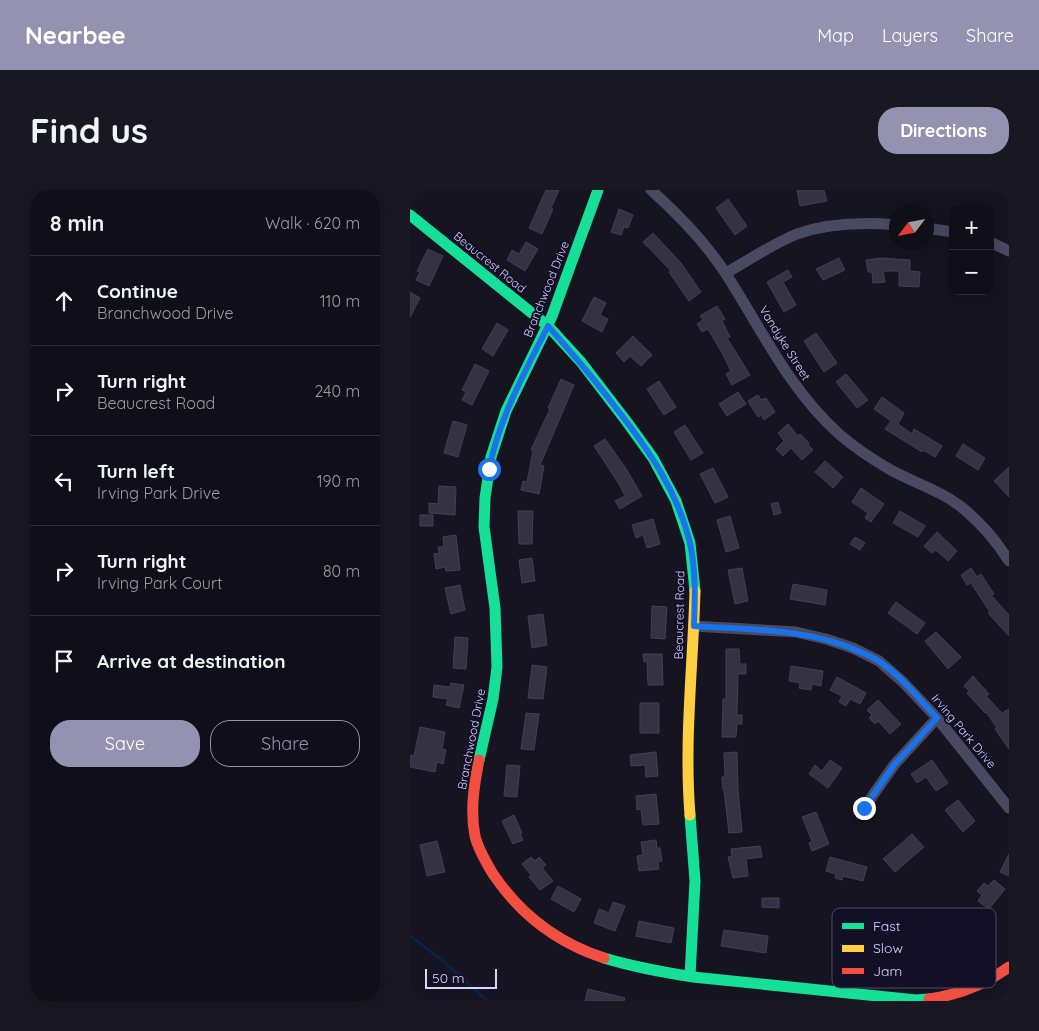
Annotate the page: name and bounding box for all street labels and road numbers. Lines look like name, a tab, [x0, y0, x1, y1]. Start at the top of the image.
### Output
street label: Beaucrest Road	[451, 228, 529, 296]
street label: Branchwood Drive	[520, 238, 572, 339]
street label: Vandyke Street	[756, 303, 814, 383]
street label: Beaucrest Road	[671, 571, 687, 659]
street label: Branchwood Drive	[454, 687, 488, 791]
street label: Irving Park Drive	[929, 691, 1000, 771]

